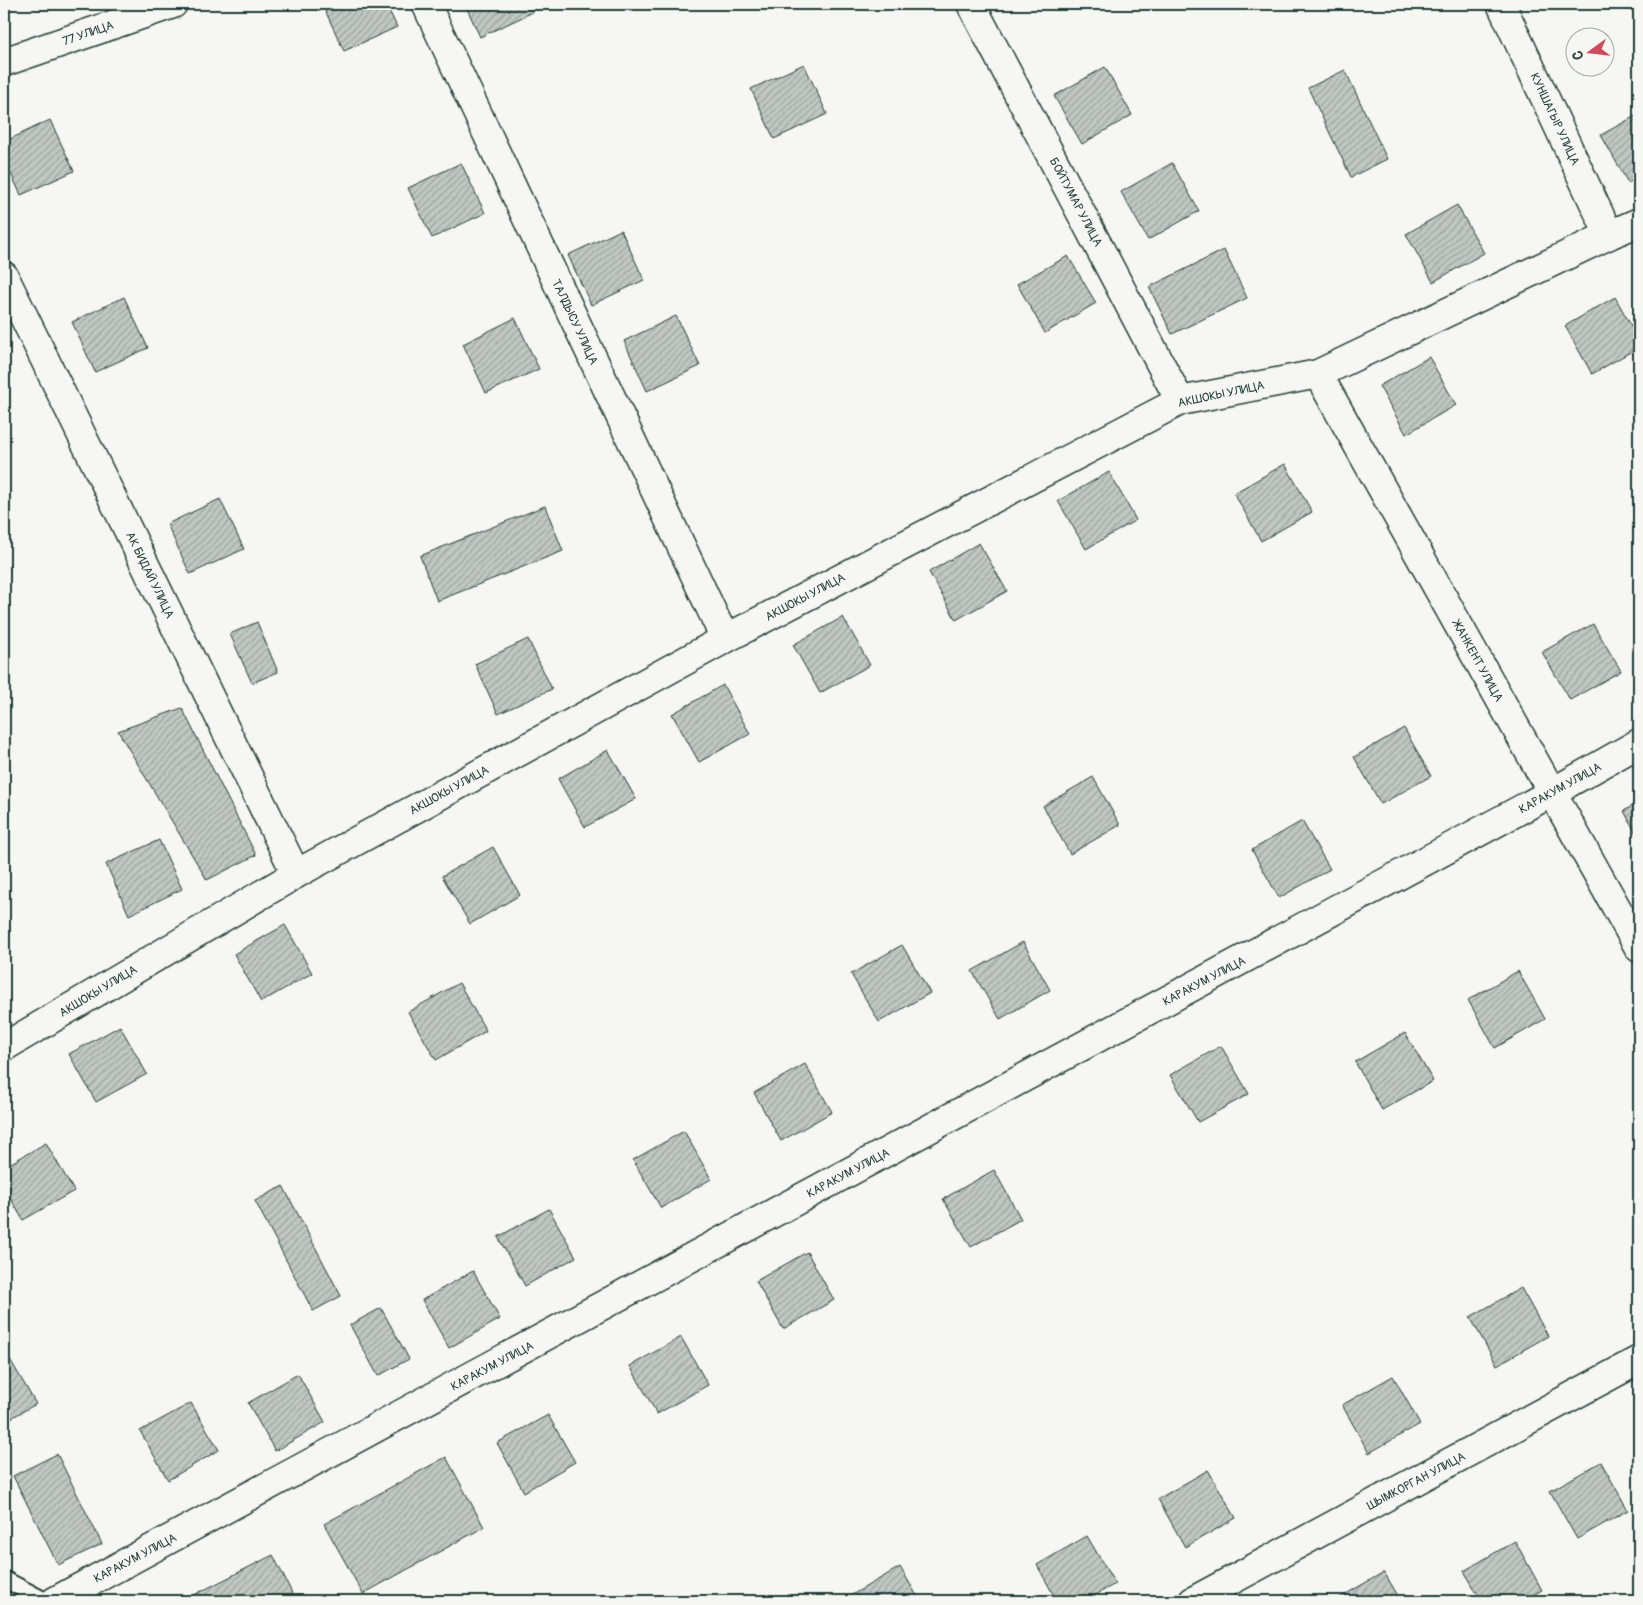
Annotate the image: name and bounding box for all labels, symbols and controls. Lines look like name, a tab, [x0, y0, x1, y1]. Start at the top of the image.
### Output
street label: 77 УЛИЦА	[61, 18, 116, 49]
north arrow	[1566, 28, 1616, 78]
text: С	[1569, 49, 1587, 62]
street label: КУНШАГЫР УЛИЦА	[1527, 71, 1583, 168]
street label: БОЙТУМАР УЛИЦА	[1046, 155, 1105, 250]
street label: ТАЛДЫСУ УЛИЦА	[548, 277, 601, 368]
street label: АКШОКЫ УЛИЦА	[1176, 378, 1266, 411]
street label: АК БИДАЙ УЛИЦА	[122, 530, 177, 621]
street label: АКШОКЫ УЛИЦА	[763, 570, 848, 625]
street label: ЖАНКЕНТ УЛИЦА	[1448, 616, 1506, 705]
street label: КАРАКУМ УЛИЦА	[1517, 760, 1604, 817]
street label: АКШОКЫ УЛИЦА	[407, 762, 492, 818]
street label: КАРАКУМ УЛИЦА	[1160, 953, 1248, 1010]
street label: АКШОКЫ УЛИЦА	[57, 962, 140, 1021]
street label: КАРАКУМ УЛИЦА	[804, 1145, 892, 1202]
street label: КАРАКУМ УЛИЦА	[448, 1338, 536, 1395]
street label: ШЫМКОРГАН УЛИЦА	[1364, 1449, 1468, 1514]
street label: КАРАКУМ УЛИЦА	[91, 1530, 179, 1587]

